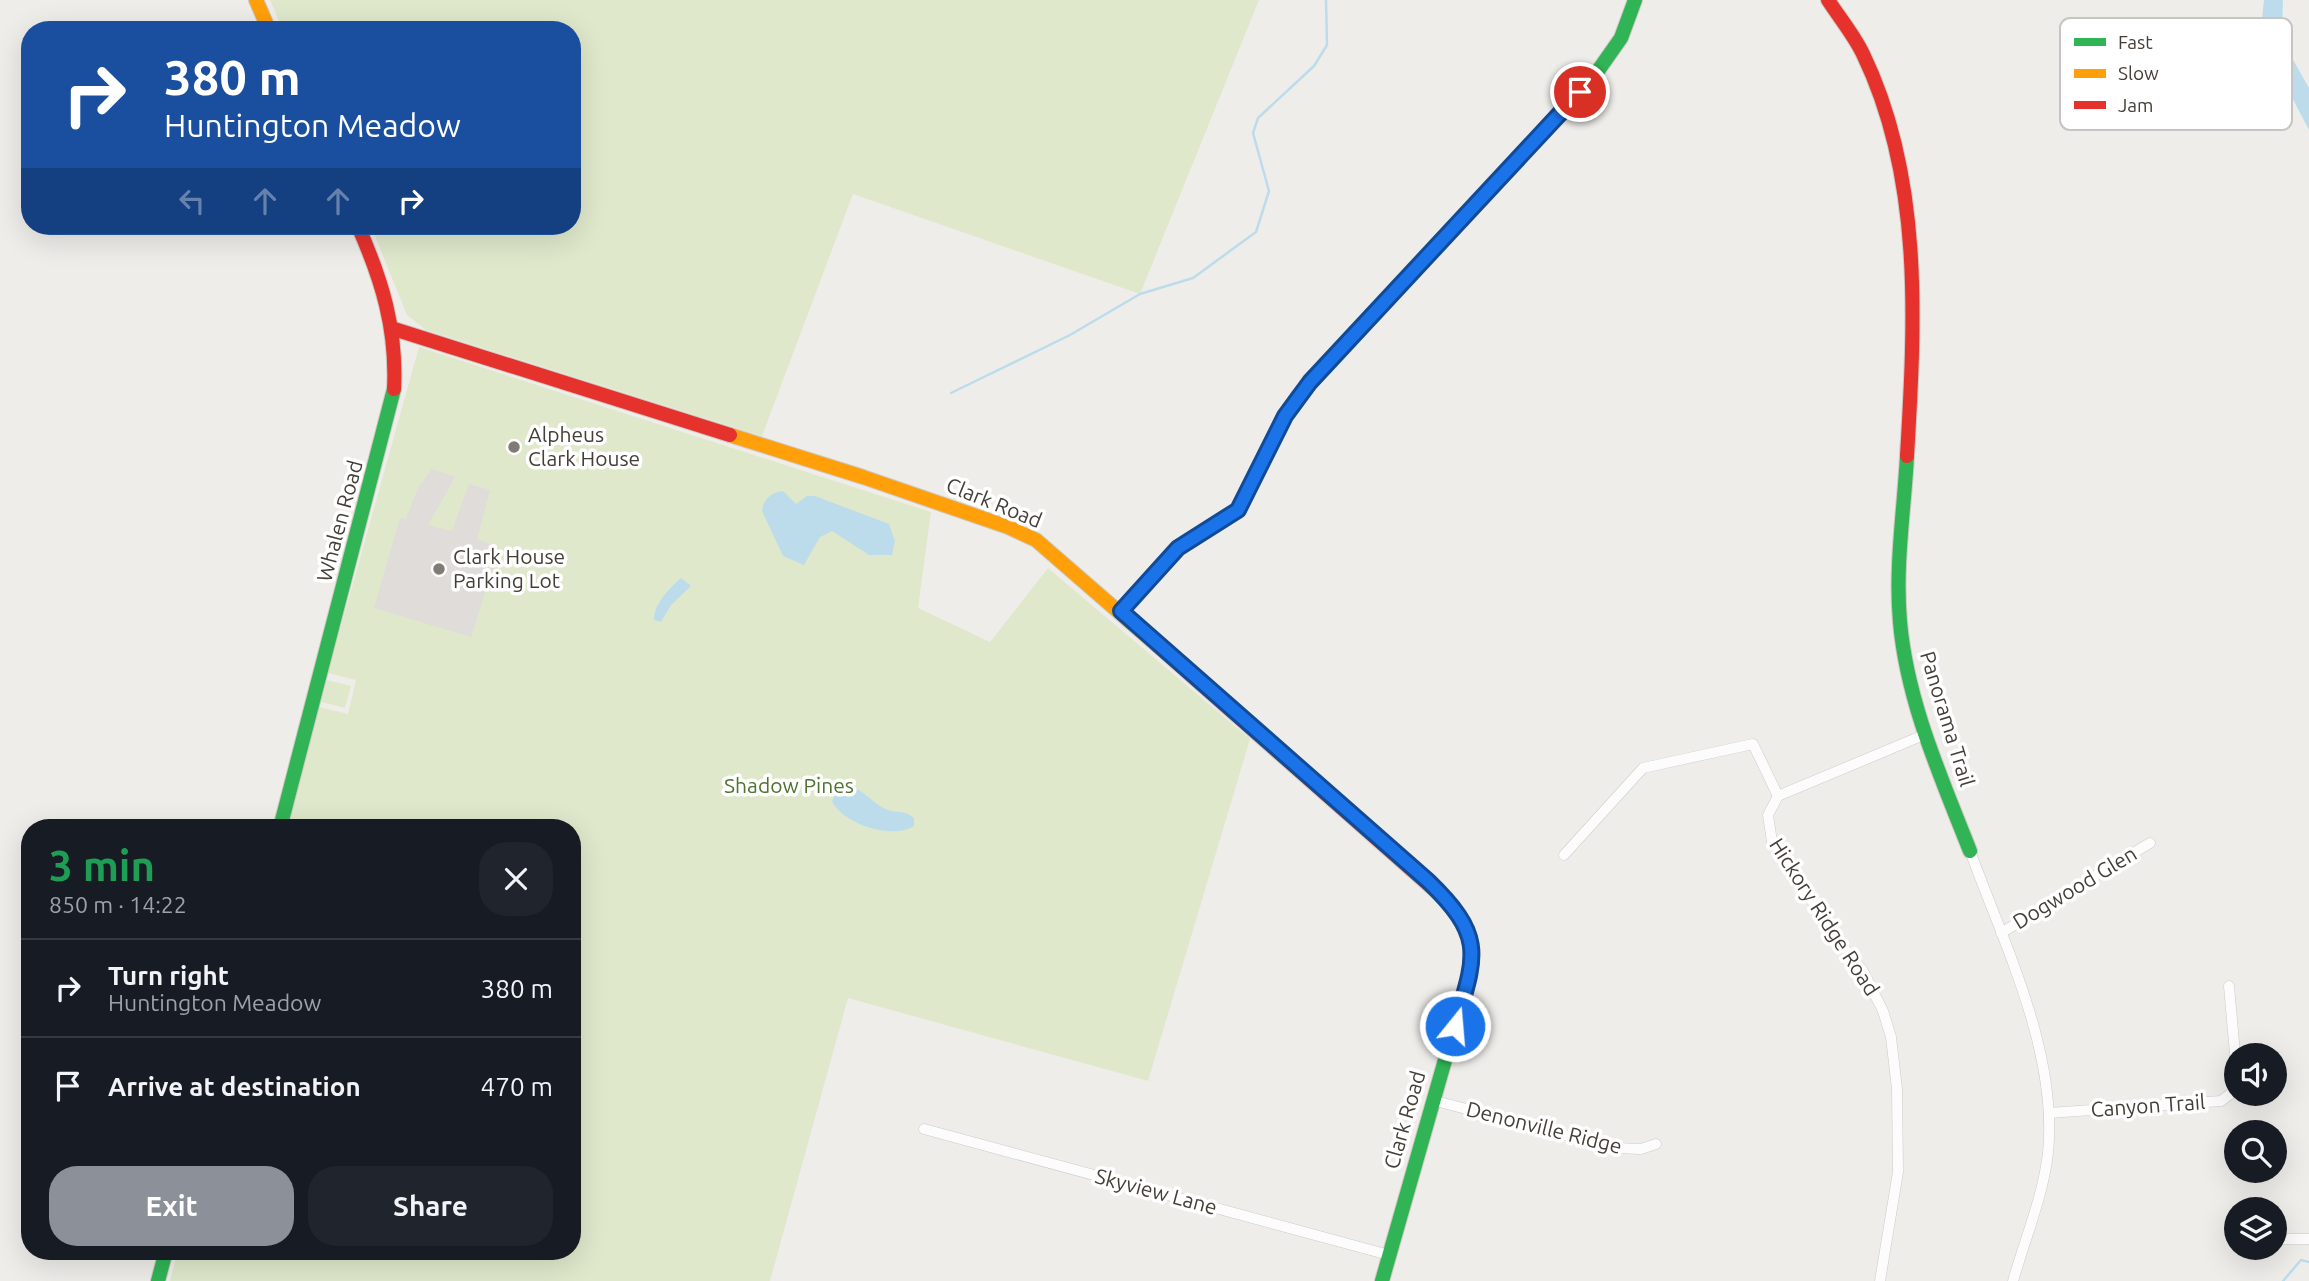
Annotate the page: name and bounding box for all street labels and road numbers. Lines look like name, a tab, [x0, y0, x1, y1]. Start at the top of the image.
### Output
street label: Whalen Road	[311, 458, 367, 584]
street label: Clark Road	[943, 472, 1046, 532]
street label: Panorama Trail	[1916, 648, 1980, 789]
street label: Hickory Ridge Road	[1765, 833, 1885, 1000]
street label: Dogwood Glen	[2008, 841, 2141, 934]
street label: Clark Road	[1379, 1068, 1429, 1172]
street label: Canyon Trail	[2090, 1089, 2206, 1121]
street label: Denonville Ridge	[1464, 1096, 1625, 1158]
street label: Skyview Lane	[1093, 1163, 1220, 1219]

